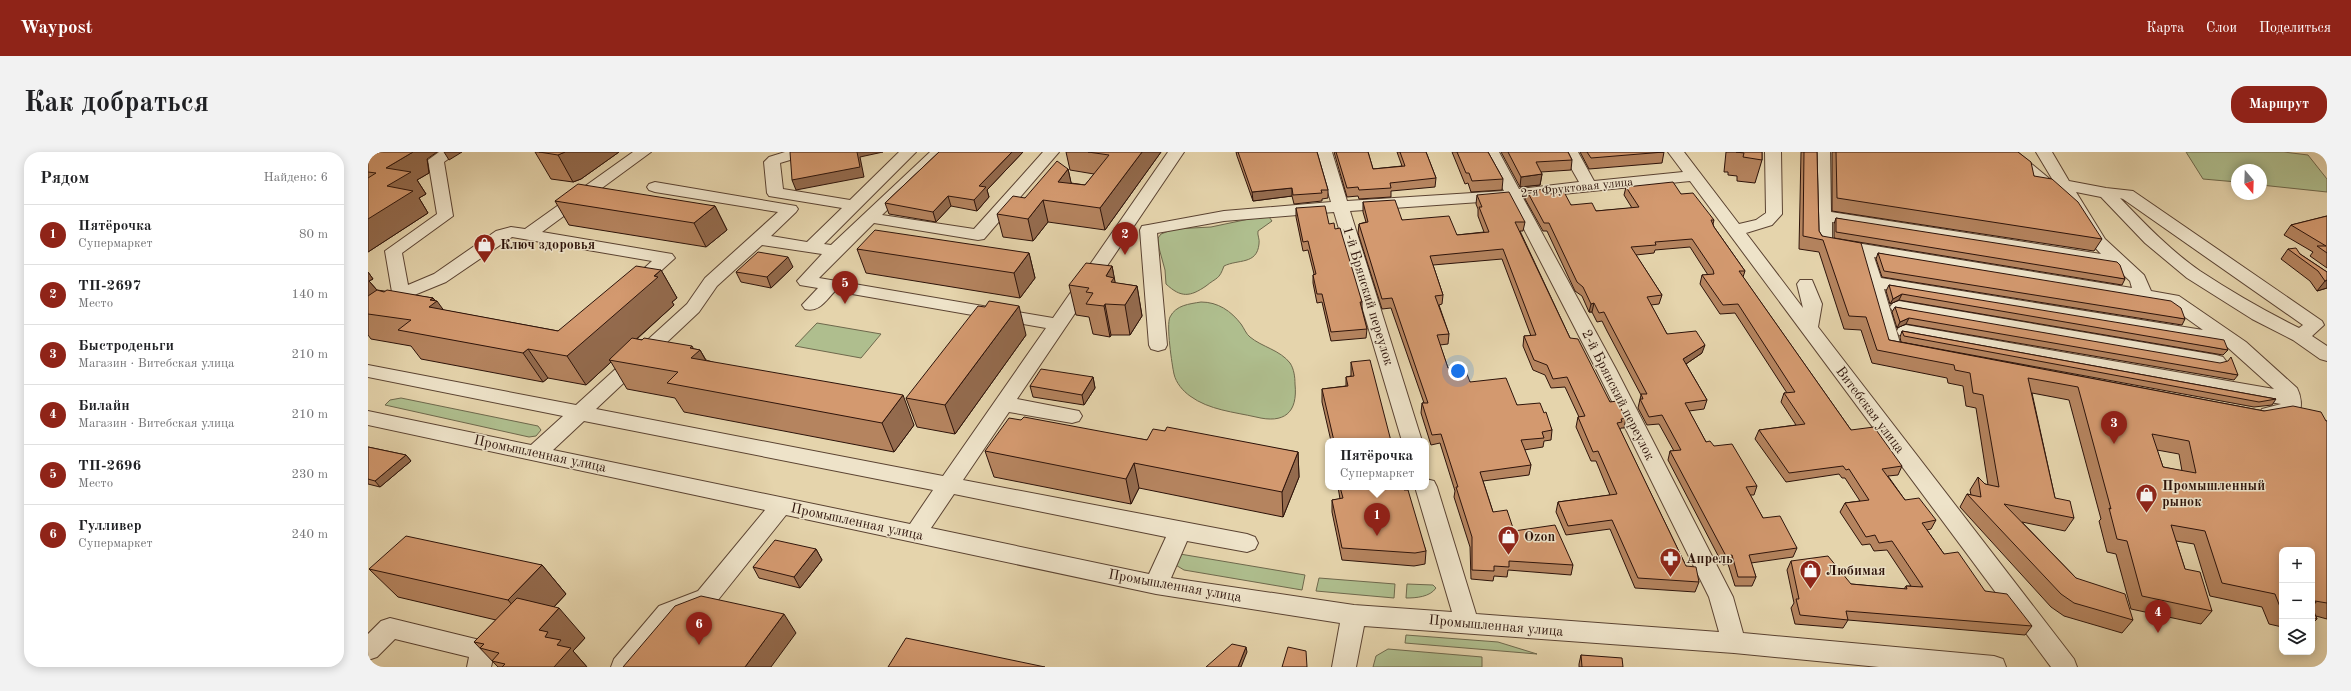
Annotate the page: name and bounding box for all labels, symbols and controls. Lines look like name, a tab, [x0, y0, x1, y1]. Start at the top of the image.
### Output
text: Waypost	[20, 19, 93, 38]
text: Карта	[2146, 21, 2184, 35]
text: Слои	[2206, 21, 2237, 35]
text: Поделиться	[2259, 21, 2331, 35]
button: Маршрут	[2231, 86, 2327, 123]
text: Как добраться	[24, 90, 209, 118]
north arrow	[2231, 164, 2267, 200]
text: Рядом	[40, 170, 89, 187]
text: Найдено: 6	[264, 171, 328, 184]
street label: 2-я Фруктовая улица	[1520, 176, 1634, 200]
text: Пятёрочка	[78, 219, 152, 234]
pin: 2	[1112, 222, 1138, 255]
street label: 1-й Брянский переулок	[1340, 225, 1396, 367]
text: 1	[49, 228, 57, 241]
text: 80 m	[299, 228, 328, 241]
shop icon: Ключ здоровья	[471, 232, 497, 265]
text: Супермаркет	[78, 237, 153, 250]
place label: Ключ здоровья	[500, 238, 595, 252]
pin: 5	[832, 271, 858, 304]
text: ТП-2697	[78, 279, 141, 294]
text: 2	[49, 288, 57, 301]
text: 140 m	[291, 288, 328, 301]
text: Место	[78, 297, 113, 310]
street label: 2-й Брянский переулок	[1579, 327, 1657, 463]
text: Быстроденьги	[78, 339, 174, 354]
text: 3	[49, 348, 57, 361]
text: 210 m	[291, 348, 328, 361]
text: Магазин · Витебская улица	[78, 357, 234, 370]
your location	[1448, 361, 1468, 381]
street label: Витебская улица	[1833, 364, 1907, 456]
text: Билайн	[78, 399, 130, 414]
text: 4	[49, 408, 57, 421]
text: 210 m	[291, 408, 328, 421]
pin: 3	[2101, 411, 2127, 444]
text: Магазин · Витебская улица	[78, 417, 234, 430]
street label: Промышленная улица	[472, 433, 608, 475]
popup	[1325, 438, 1429, 490]
text: Пятёрочка	[1340, 449, 1413, 464]
text: ТП-2696	[78, 459, 141, 474]
text: Супермаркет	[1340, 467, 1414, 480]
text: 5	[49, 468, 57, 481]
text: 230 m	[291, 468, 328, 481]
text: Место	[78, 477, 113, 490]
place label: Промышленный рынок	[2162, 479, 2265, 509]
shop icon: Промышленный рынок	[2133, 481, 2159, 514]
street label: Промышленная улица	[789, 501, 925, 543]
pin: 1	[1364, 503, 1390, 536]
text: Гулливер	[78, 519, 142, 534]
shop icon: Ozon	[1495, 524, 1521, 557]
text: 6	[49, 528, 57, 541]
text: 240 m	[291, 528, 328, 541]
place label: Ozon	[1524, 530, 1555, 544]
text: Супермаркет	[78, 537, 153, 550]
pharmacy icon: Апрель	[1657, 546, 1683, 579]
map controls	[2279, 547, 2315, 655]
button: +	[2279, 547, 2315, 583]
place label: Апрель	[1686, 552, 1733, 566]
shop icon: Любимая	[1798, 558, 1824, 591]
place label: Любимая	[1826, 564, 1886, 578]
street label: Промышленная улица	[1107, 567, 1243, 605]
button: −	[2279, 583, 2315, 619]
pin: 4	[2145, 600, 2171, 633]
pin: 6	[686, 612, 712, 645]
street label: Промышленная улица	[1428, 613, 1564, 639]
button: layers	[2279, 619, 2315, 655]

